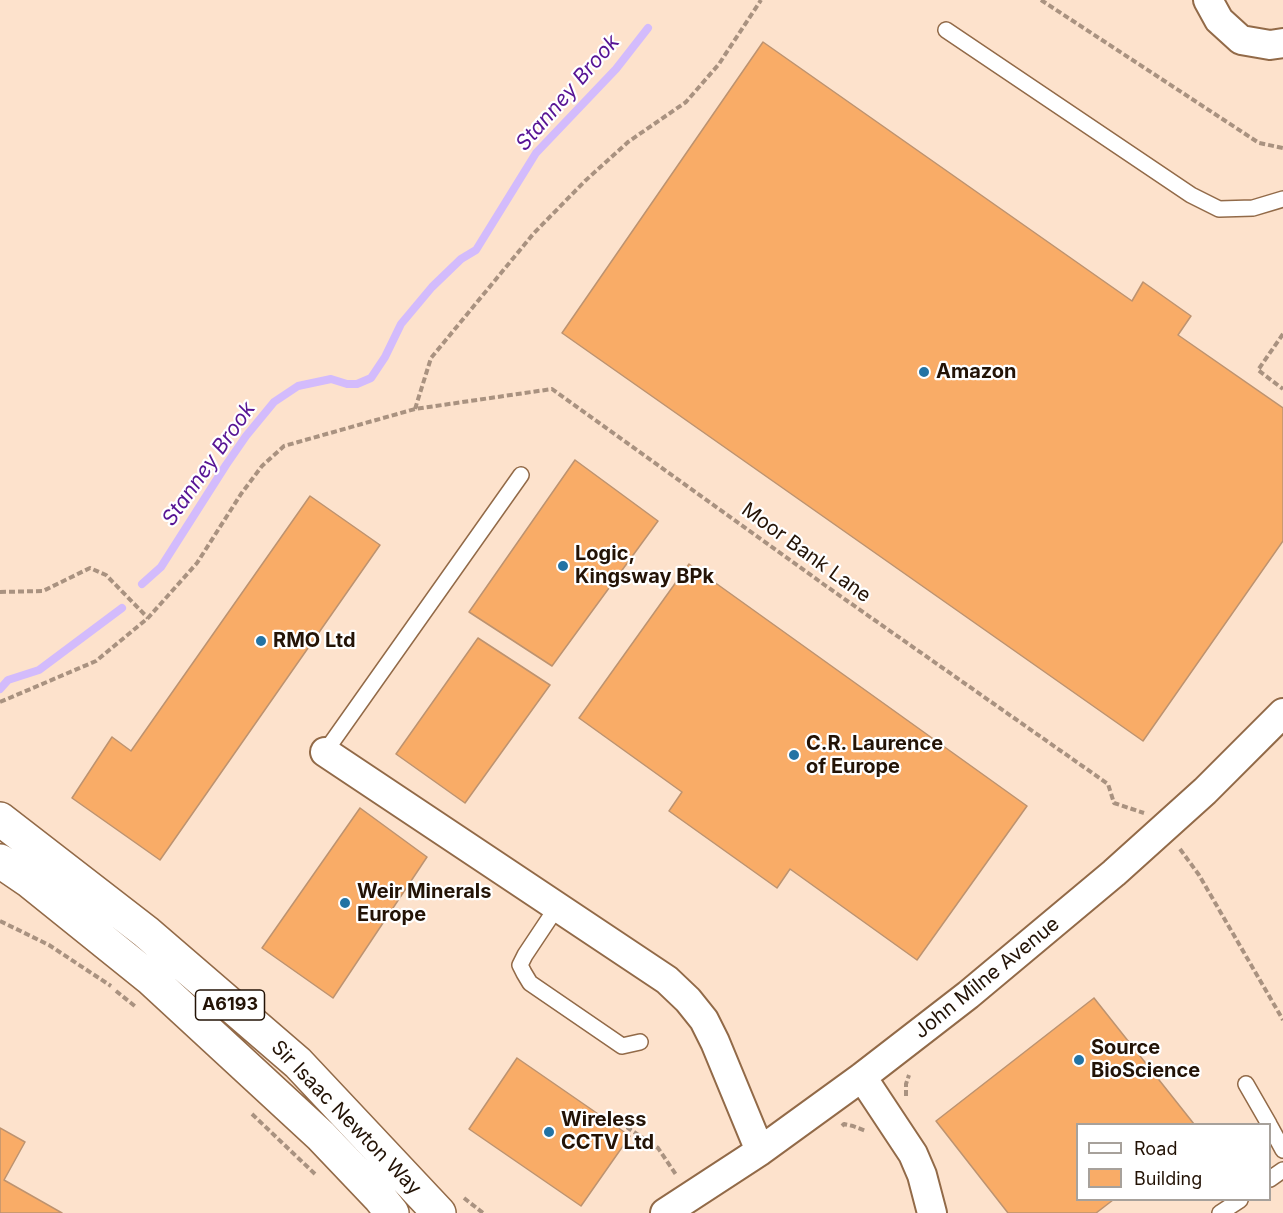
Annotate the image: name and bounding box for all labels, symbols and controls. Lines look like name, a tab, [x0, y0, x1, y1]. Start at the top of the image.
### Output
water label: Stanney Brook	[511, 30, 625, 156]
place label: Amazon	[936, 360, 1017, 384]
marker: Amazon	[917, 365, 931, 379]
water label: Stanney Brook	[157, 397, 261, 531]
street label: Moor Bank Lane	[737, 498, 875, 608]
place label: Logic, Kingsway BPk	[575, 542, 714, 589]
marker: Logic, Kingsway BPk	[556, 559, 570, 573]
place label: RMO Ltd	[273, 629, 356, 653]
marker: RMO Ltd	[254, 634, 268, 648]
place label: C.R. Laurence of Europe	[806, 732, 943, 779]
marker: C.R. Laurence of Europe	[787, 748, 801, 762]
place label: Weir Minerals Europe	[357, 880, 491, 927]
marker: Weir Minerals Europe	[338, 896, 352, 910]
street label: John Milne Avenue	[910, 912, 1064, 1044]
road number: A6193	[196, 990, 264, 1020]
street label: Sir Isaac Newton Way	[266, 1036, 426, 1200]
place label: Source BioScience	[1091, 1036, 1200, 1083]
marker: Source BioScience	[1072, 1053, 1086, 1067]
place label: Wireless CCTV Ltd	[561, 1108, 654, 1155]
legend	[1076, 1123, 1271, 1201]
marker: Wireless CCTV Ltd	[542, 1125, 556, 1139]
text: Road	[1134, 1138, 1177, 1159]
text: Building	[1134, 1168, 1202, 1189]

